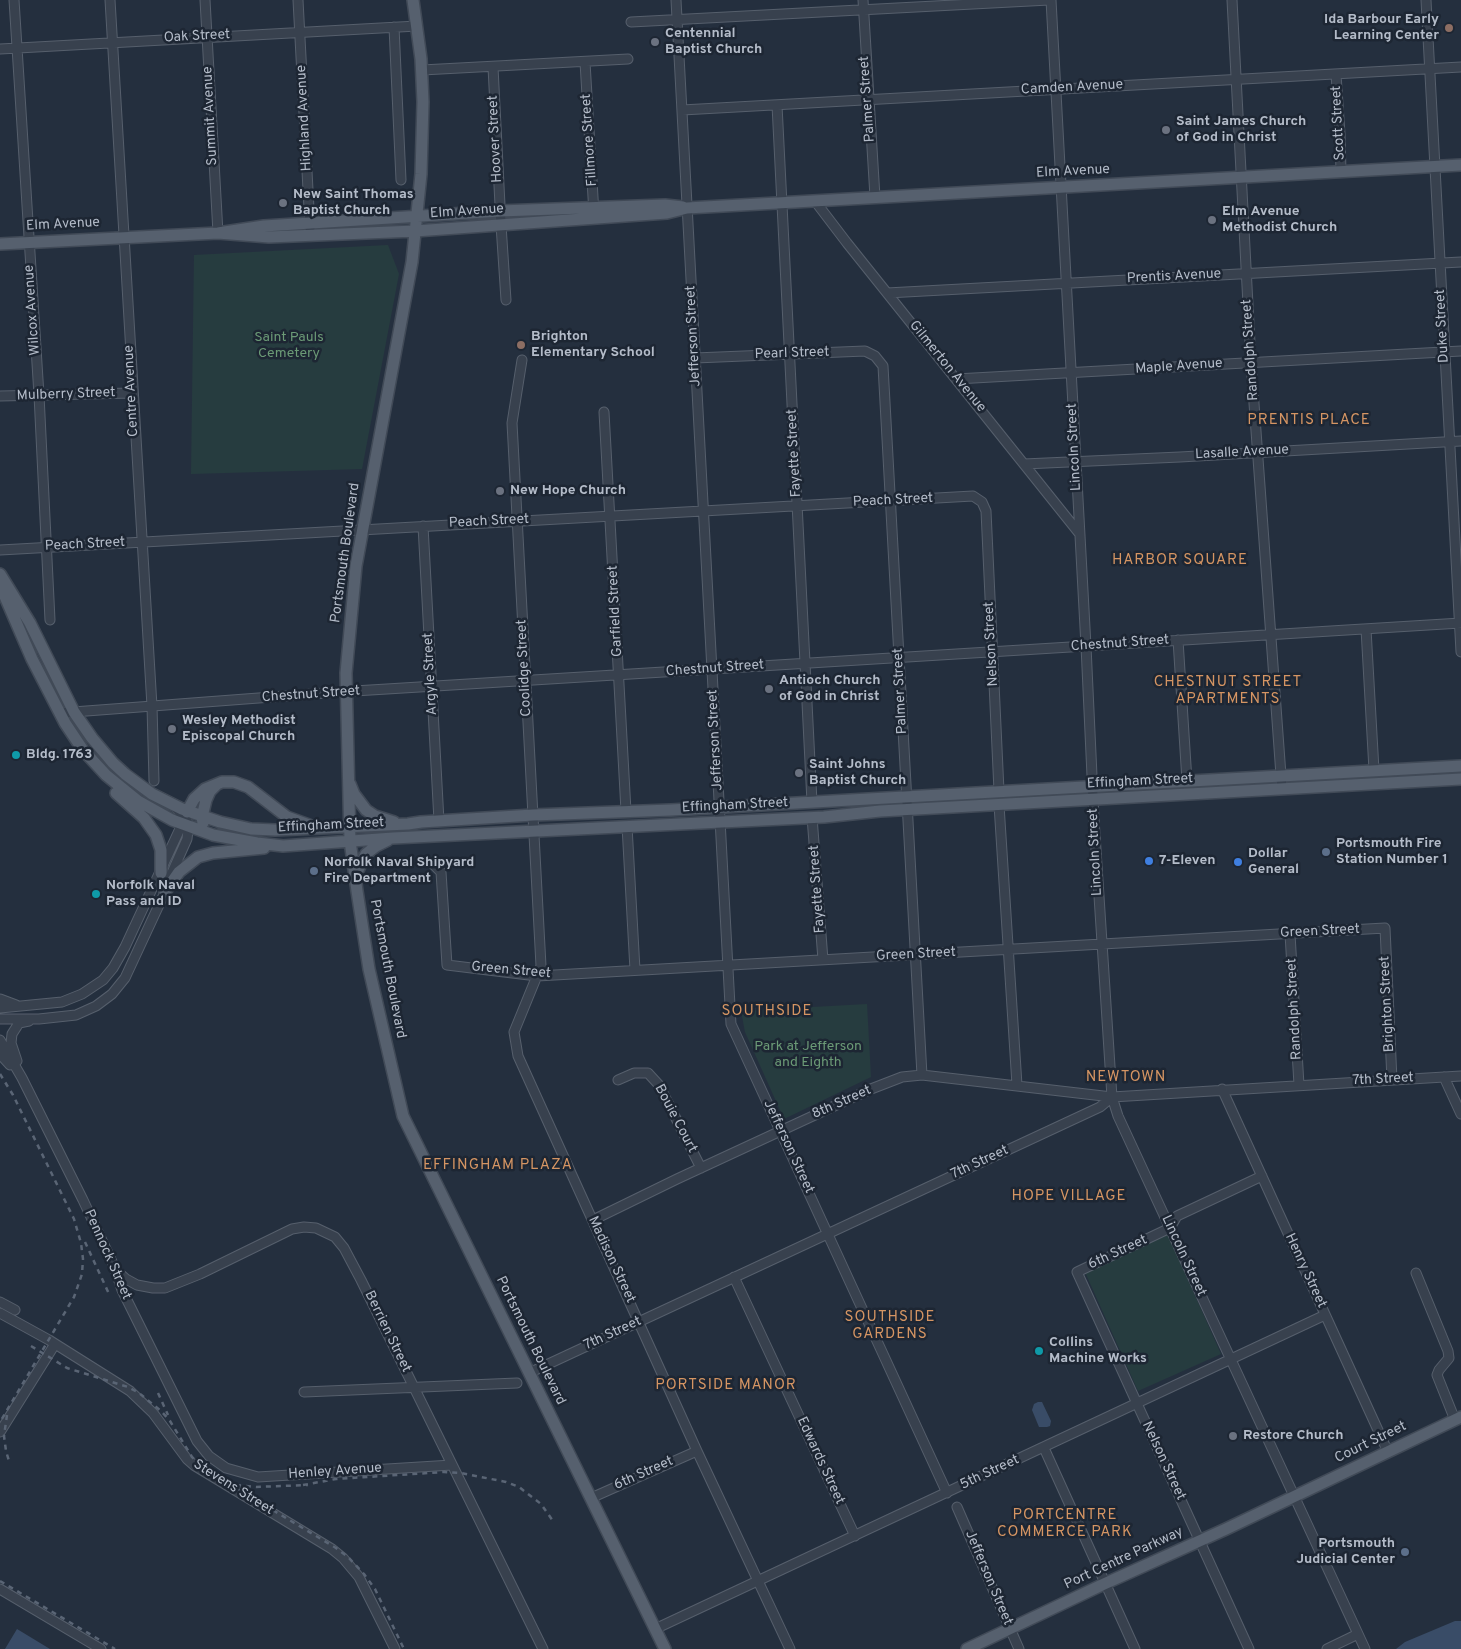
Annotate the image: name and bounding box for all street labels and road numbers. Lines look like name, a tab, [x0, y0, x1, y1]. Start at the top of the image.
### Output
street label: Oak Street	[163, 27, 231, 47]
street label: Palmer Street	[857, 55, 879, 143]
street label: Highland Avenue	[294, 64, 316, 172]
street label: Summit Avenue	[200, 66, 222, 166]
street label: Camden Avenue	[1021, 77, 1123, 99]
street label: Scott Street	[1329, 85, 1349, 161]
street label: Fillmore Street	[578, 93, 602, 187]
street label: Hoover Street	[485, 95, 507, 183]
street label: Elm Avenue	[1036, 162, 1110, 182]
street label: Elm Avenue	[430, 201, 504, 223]
street label: Elm Avenue	[26, 215, 100, 235]
street label: Wilcox Avenue	[21, 264, 45, 356]
street label: Prentis Avenue	[1126, 266, 1222, 288]
street label: Jefferson Street	[683, 285, 705, 387]
street label: Duke Street	[1433, 289, 1453, 363]
street label: Randolph Street	[1239, 299, 1263, 401]
street label: Gilmerton Avenue	[905, 318, 989, 416]
street label: Pearl Street	[754, 344, 830, 364]
street label: Centre Avenue	[121, 345, 143, 437]
street label: Maple Avenue	[1135, 356, 1223, 378]
street label: Mulberry Street	[16, 385, 116, 405]
street label: Lincoln Street	[1064, 403, 1086, 491]
street label: Fayette Street	[784, 408, 806, 498]
street label: Lasalle Avenue	[1195, 442, 1289, 464]
street label: Portsmouth Boulevard	[328, 482, 364, 624]
street label: Peach Street	[852, 491, 934, 511]
street label: Peach Street	[448, 512, 530, 532]
street label: Peach Street	[44, 535, 126, 555]
street label: Garfield Street	[605, 565, 627, 657]
street label: Nelson Street	[981, 601, 1003, 687]
street label: Coolidge Street	[514, 619, 536, 717]
street label: Argyle Street	[420, 632, 442, 716]
street label: Chestnut Street	[1070, 632, 1170, 656]
street label: Palmer Street	[890, 647, 912, 735]
street label: Chestnut Street	[665, 657, 765, 681]
street label: Chestnut Street	[261, 683, 361, 707]
street label: Jefferson Street	[705, 689, 727, 791]
street label: Effingham Street	[1086, 771, 1194, 793]
street label: Effingham Street	[681, 795, 789, 817]
street label: Lincoln Street	[1085, 808, 1107, 896]
street label: Effingham Street	[277, 815, 385, 837]
street label: Fayette Street	[807, 844, 829, 934]
street label: Portsmouth Boulevard	[365, 898, 409, 1040]
street label: Green Street	[1280, 922, 1360, 942]
street label: Green Street	[876, 945, 956, 965]
street label: Brighton Street	[1377, 955, 1399, 1053]
street label: Randolph Street	[1284, 958, 1306, 1060]
street label: Green Street	[470, 959, 552, 983]
street label: 7th Street	[1352, 1070, 1414, 1090]
street label: Bouie Court	[650, 1082, 700, 1156]
street label: 8th Street	[810, 1083, 874, 1123]
street label: Jefferson Street	[759, 1097, 817, 1197]
street label: 7th Street	[949, 1142, 1011, 1184]
street label: Pennock Street	[80, 1207, 134, 1303]
street label: Lincoln Street	[1157, 1213, 1209, 1299]
street label: Madison Street	[584, 1214, 638, 1306]
street label: Henry Street	[1280, 1231, 1330, 1311]
street label: 6th Street	[1086, 1232, 1150, 1274]
street label: Portsmouth Boulevard	[491, 1274, 569, 1408]
street label: Berrien Street	[360, 1288, 414, 1376]
street label: 7th Street	[582, 1313, 644, 1355]
street label: Edwards Street	[792, 1415, 848, 1507]
street label: Court Street	[1332, 1418, 1410, 1468]
street label: Nelson Street	[1137, 1419, 1189, 1503]
street label: 5th Street	[958, 1452, 1022, 1494]
street label: 6th Street	[612, 1453, 676, 1495]
street label: Stevens Street	[190, 1457, 276, 1519]
street label: Henley Avenue	[288, 1460, 382, 1484]
street label: Port Centre Parkway	[1062, 1524, 1186, 1594]
street label: Jefferson Street	[960, 1528, 1016, 1628]

